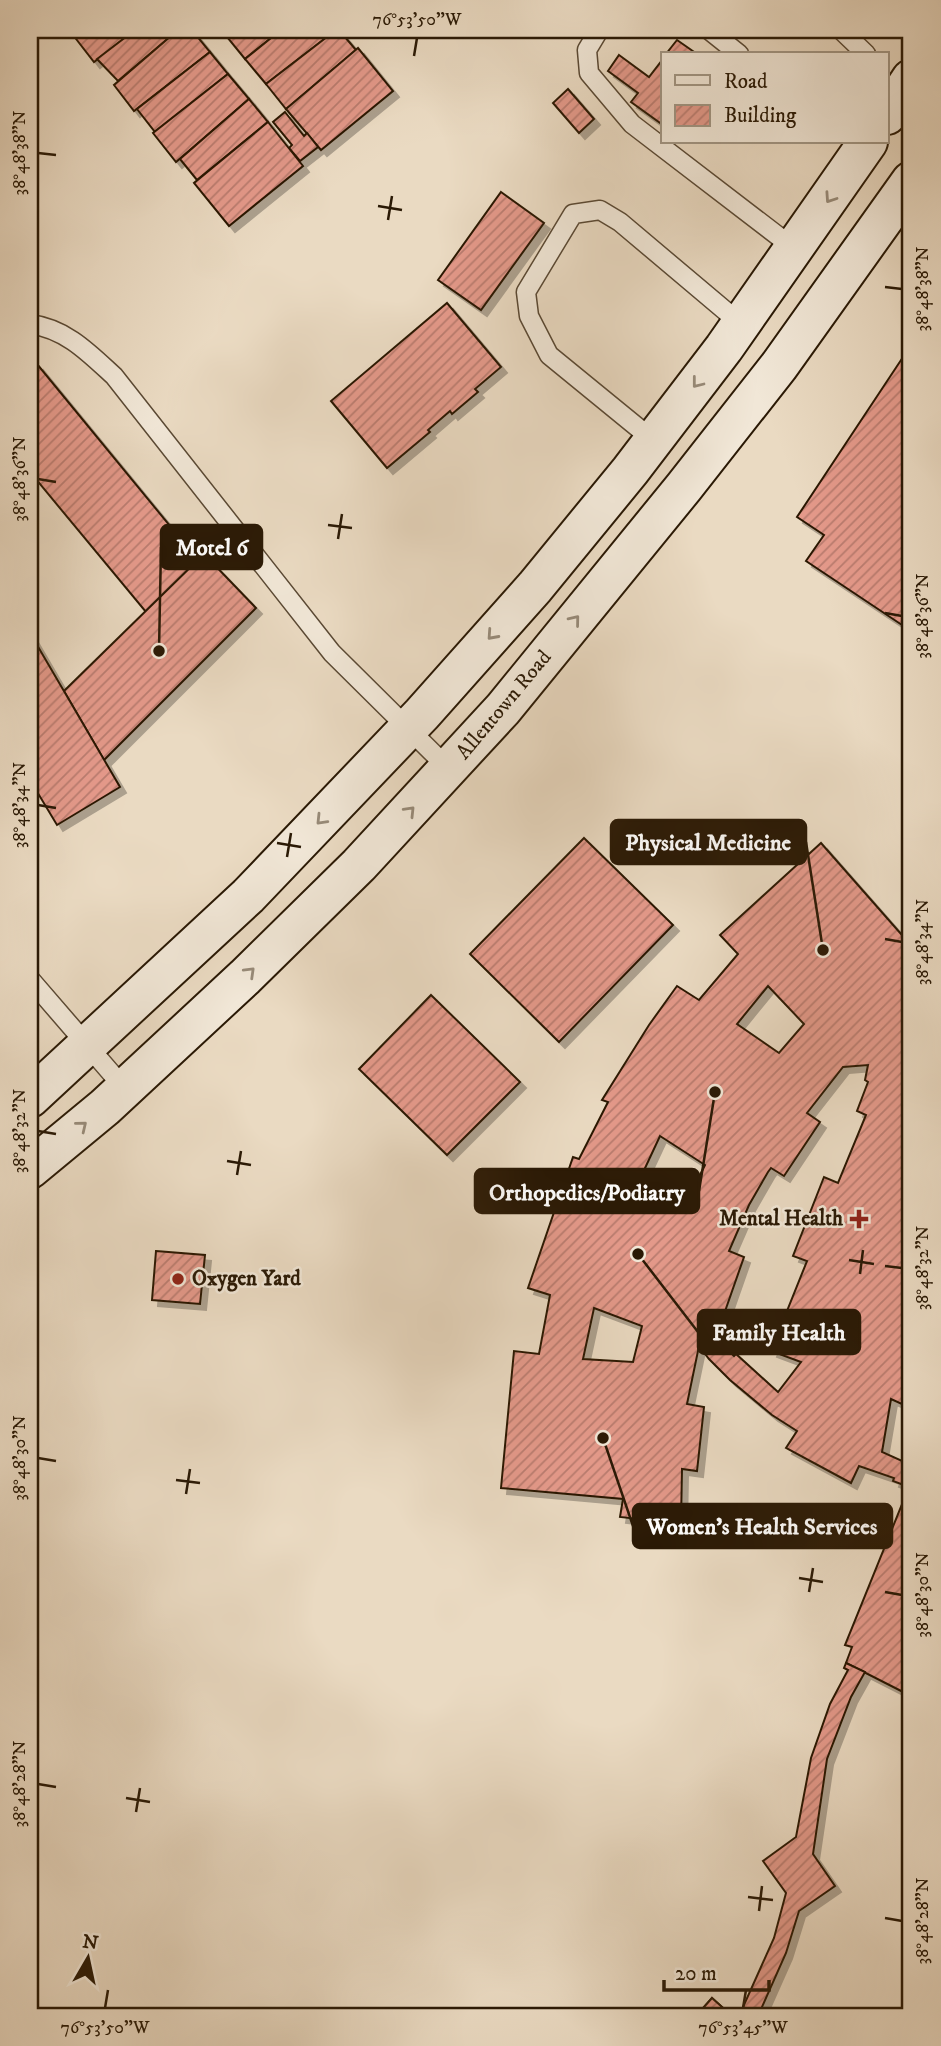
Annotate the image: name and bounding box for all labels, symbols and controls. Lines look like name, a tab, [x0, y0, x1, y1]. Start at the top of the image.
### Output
text: 76°53'50"W	[373, 9, 462, 31]
legend	[661, 52, 888, 144]
text: Road	[724, 69, 768, 95]
text: Building	[724, 103, 797, 129]
text: 38°48'38"N	[9, 110, 31, 195]
one-way arrow	[825, 190, 838, 203]
text: 38°48'38"N	[912, 246, 934, 331]
one-way arrow	[693, 375, 706, 388]
text: 38°48'36"N	[9, 436, 31, 522]
callout: Motel 6	[161, 525, 262, 569]
text: Motel 6	[176, 534, 250, 563]
text: 38°48'36"N	[912, 573, 934, 659]
one-way arrow	[567, 616, 579, 629]
one-way arrow	[488, 627, 500, 640]
street label: Allentown Road	[451, 645, 558, 765]
text: 38°48'34"N	[9, 762, 31, 848]
one-way arrow	[402, 806, 415, 819]
one-way arrow	[316, 812, 329, 825]
callout: Physical Medicine	[611, 820, 806, 864]
text: Physical Medicine	[625, 829, 792, 858]
text: 38°48'34"N	[912, 899, 934, 985]
one-way arrow	[242, 967, 255, 980]
text: 38°48'32"N	[9, 1088, 31, 1173]
one-way arrow	[74, 1122, 87, 1134]
callout: Orthopedics/Podiatry	[475, 1169, 699, 1213]
text: Orthopedics/Podiatry	[489, 1179, 686, 1208]
place label: Mental Health	[719, 1206, 844, 1232]
marker: Mental Health	[849, 1209, 869, 1229]
text: 38°48'32"N	[912, 1225, 934, 1310]
place label: Oxygen Yard	[192, 1266, 301, 1292]
marker: Oxygen Yard	[170, 1271, 186, 1287]
callout: Family Health	[698, 1310, 860, 1354]
text: Family Health	[712, 1319, 847, 1348]
text: 38°48'30"N	[9, 1415, 31, 1501]
callout: Women's Health Services	[633, 1504, 892, 1548]
text: Women's Health Services	[646, 1513, 878, 1542]
text: 38°48'30"N	[912, 1552, 934, 1638]
text: 38°48'28"N	[9, 1740, 31, 1828]
text: 38°48'28"N	[912, 1877, 934, 1965]
north arrow	[52, 1924, 122, 1994]
text: N	[81, 1930, 100, 1955]
scale bar	[664, 1948, 769, 1992]
text: 20 m	[675, 1961, 717, 1987]
text: 76°53'50"W	[61, 2017, 150, 2039]
text: 76°53'45"W	[698, 2017, 788, 2039]

